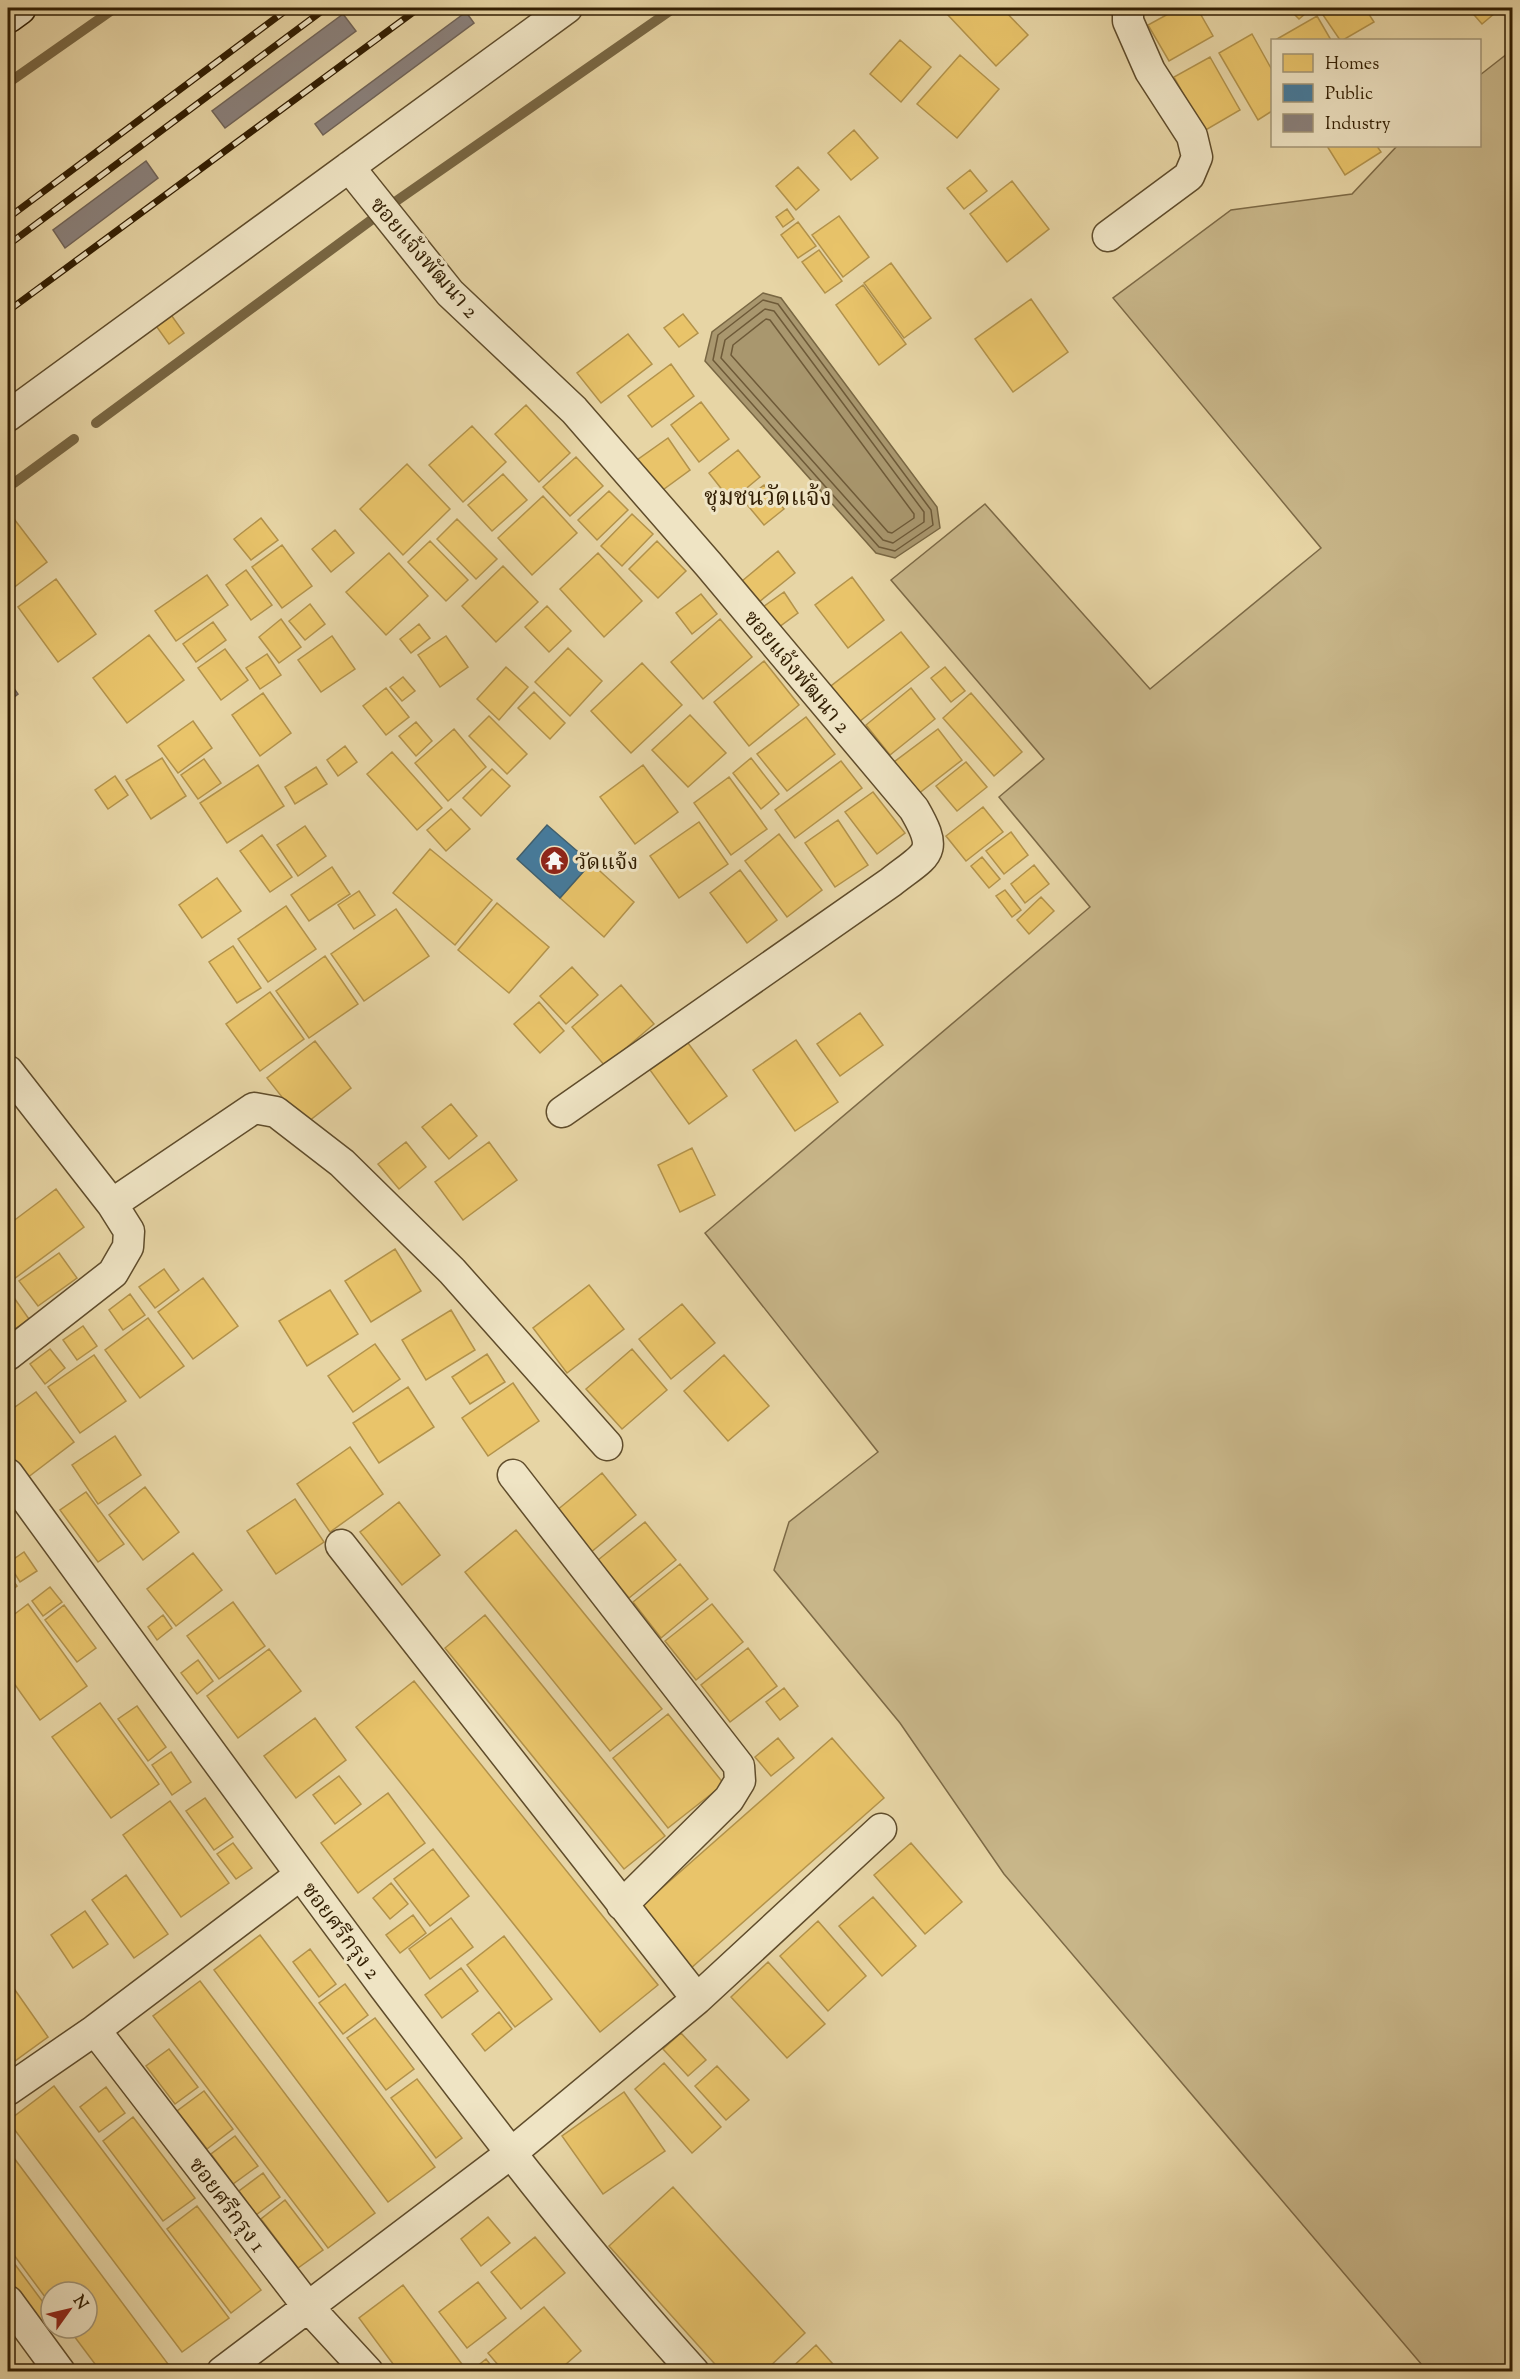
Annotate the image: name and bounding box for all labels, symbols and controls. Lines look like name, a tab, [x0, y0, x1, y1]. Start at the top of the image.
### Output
legend	[1271, 39, 1481, 147]
text: Homes	[1325, 52, 1379, 78]
text: Public	[1325, 82, 1373, 108]
text: Industry	[1325, 112, 1391, 138]
street label: ซอยแจ้งพัฒนา 2	[361, 191, 485, 327]
district label: ชุมชนวัดแจ้ง	[704, 482, 832, 516]
street label: ซอยแจ้งพัฒนา 2	[734, 604, 857, 742]
temple icon: วัดแจ้ง	[538, 845, 570, 877]
place label: วัดแจ้ง	[575, 848, 638, 880]
street label: ซอยศรีกรุง 2	[292, 1876, 387, 1987]
street label: ซอยศรีกรุง 1	[179, 2151, 272, 2261]
north arrow	[39, 2280, 99, 2340]
text: N	[66, 2291, 93, 2315]

